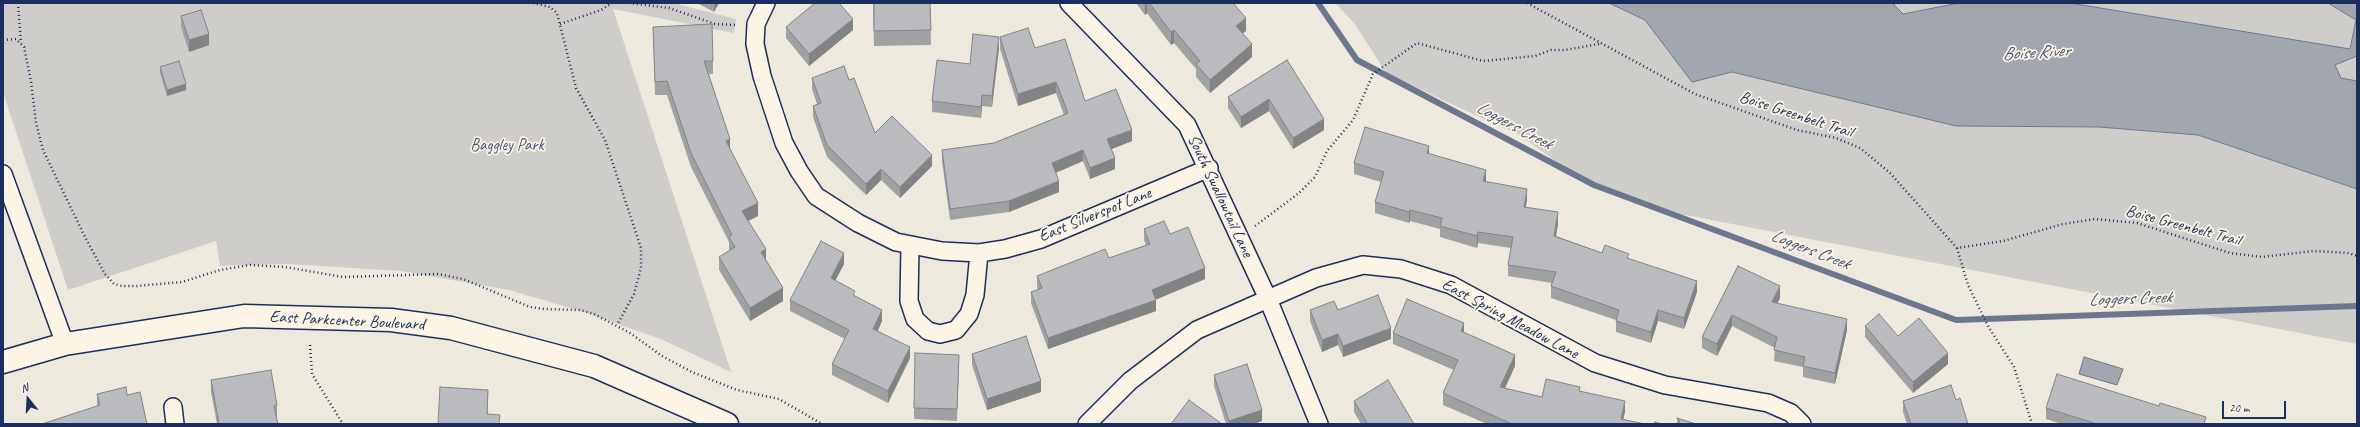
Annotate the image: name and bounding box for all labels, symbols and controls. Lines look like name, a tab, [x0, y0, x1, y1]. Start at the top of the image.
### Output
water label: Boise River	[2002, 40, 2070, 66]
street label: Boise Greenbelt Trail	[1737, 87, 1855, 143]
water label: Loggers Creek	[1472, 97, 1556, 155]
street label: South Swallowtail Lane	[1183, 131, 1257, 261]
park label: Baggley Park	[470, 136, 544, 156]
street label: East Silverspot Lane	[1036, 183, 1154, 247]
street label: Boise Greenbelt Trail	[2123, 201, 2243, 251]
water label: Loggers Creek	[1767, 225, 1853, 275]
street label: East Spring Meadow Lane	[1438, 274, 1582, 364]
water label: Loggers Creek	[2088, 287, 2172, 311]
street label: East Parkcenter Boulevard	[269, 307, 425, 335]
north arrow	[8, 379, 48, 419]
text: N	[19, 380, 30, 395]
scale bar	[2224, 393, 2288, 419]
text: 20 m	[2229, 400, 2249, 416]

